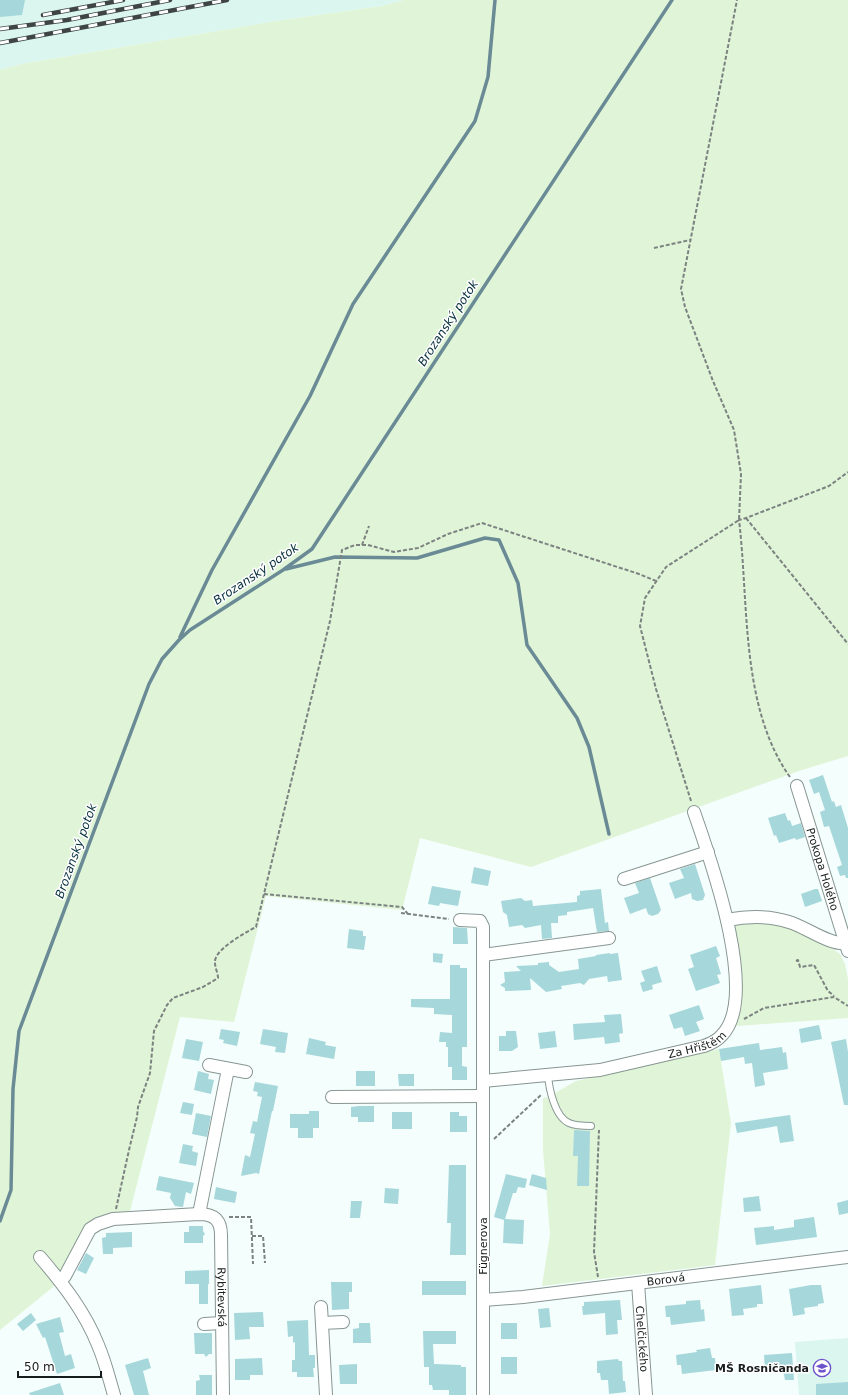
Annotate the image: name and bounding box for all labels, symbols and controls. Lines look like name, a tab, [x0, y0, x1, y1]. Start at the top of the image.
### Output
water label: Brozanský potok	[415, 276, 482, 369]
water label: Brozanský potok	[211, 540, 302, 608]
water label: Brozanský potok	[52, 801, 100, 900]
street label: Prokopa Holého	[803, 826, 841, 913]
street label: Za Hřištěm	[667, 1029, 729, 1061]
street label: Fügnerova	[477, 1217, 490, 1275]
street label: Rybitevská	[214, 1267, 228, 1327]
street label: Borová	[646, 1271, 686, 1289]
street label: Chelčického	[633, 1305, 650, 1373]
scale bar	[18, 1353, 101, 1379]
school or university icon: MŠ Rosničanda	[812, 1358, 832, 1378]
text: 50 m	[24, 1360, 55, 1374]
place label: MŠ Rosničanda	[715, 1362, 809, 1375]

